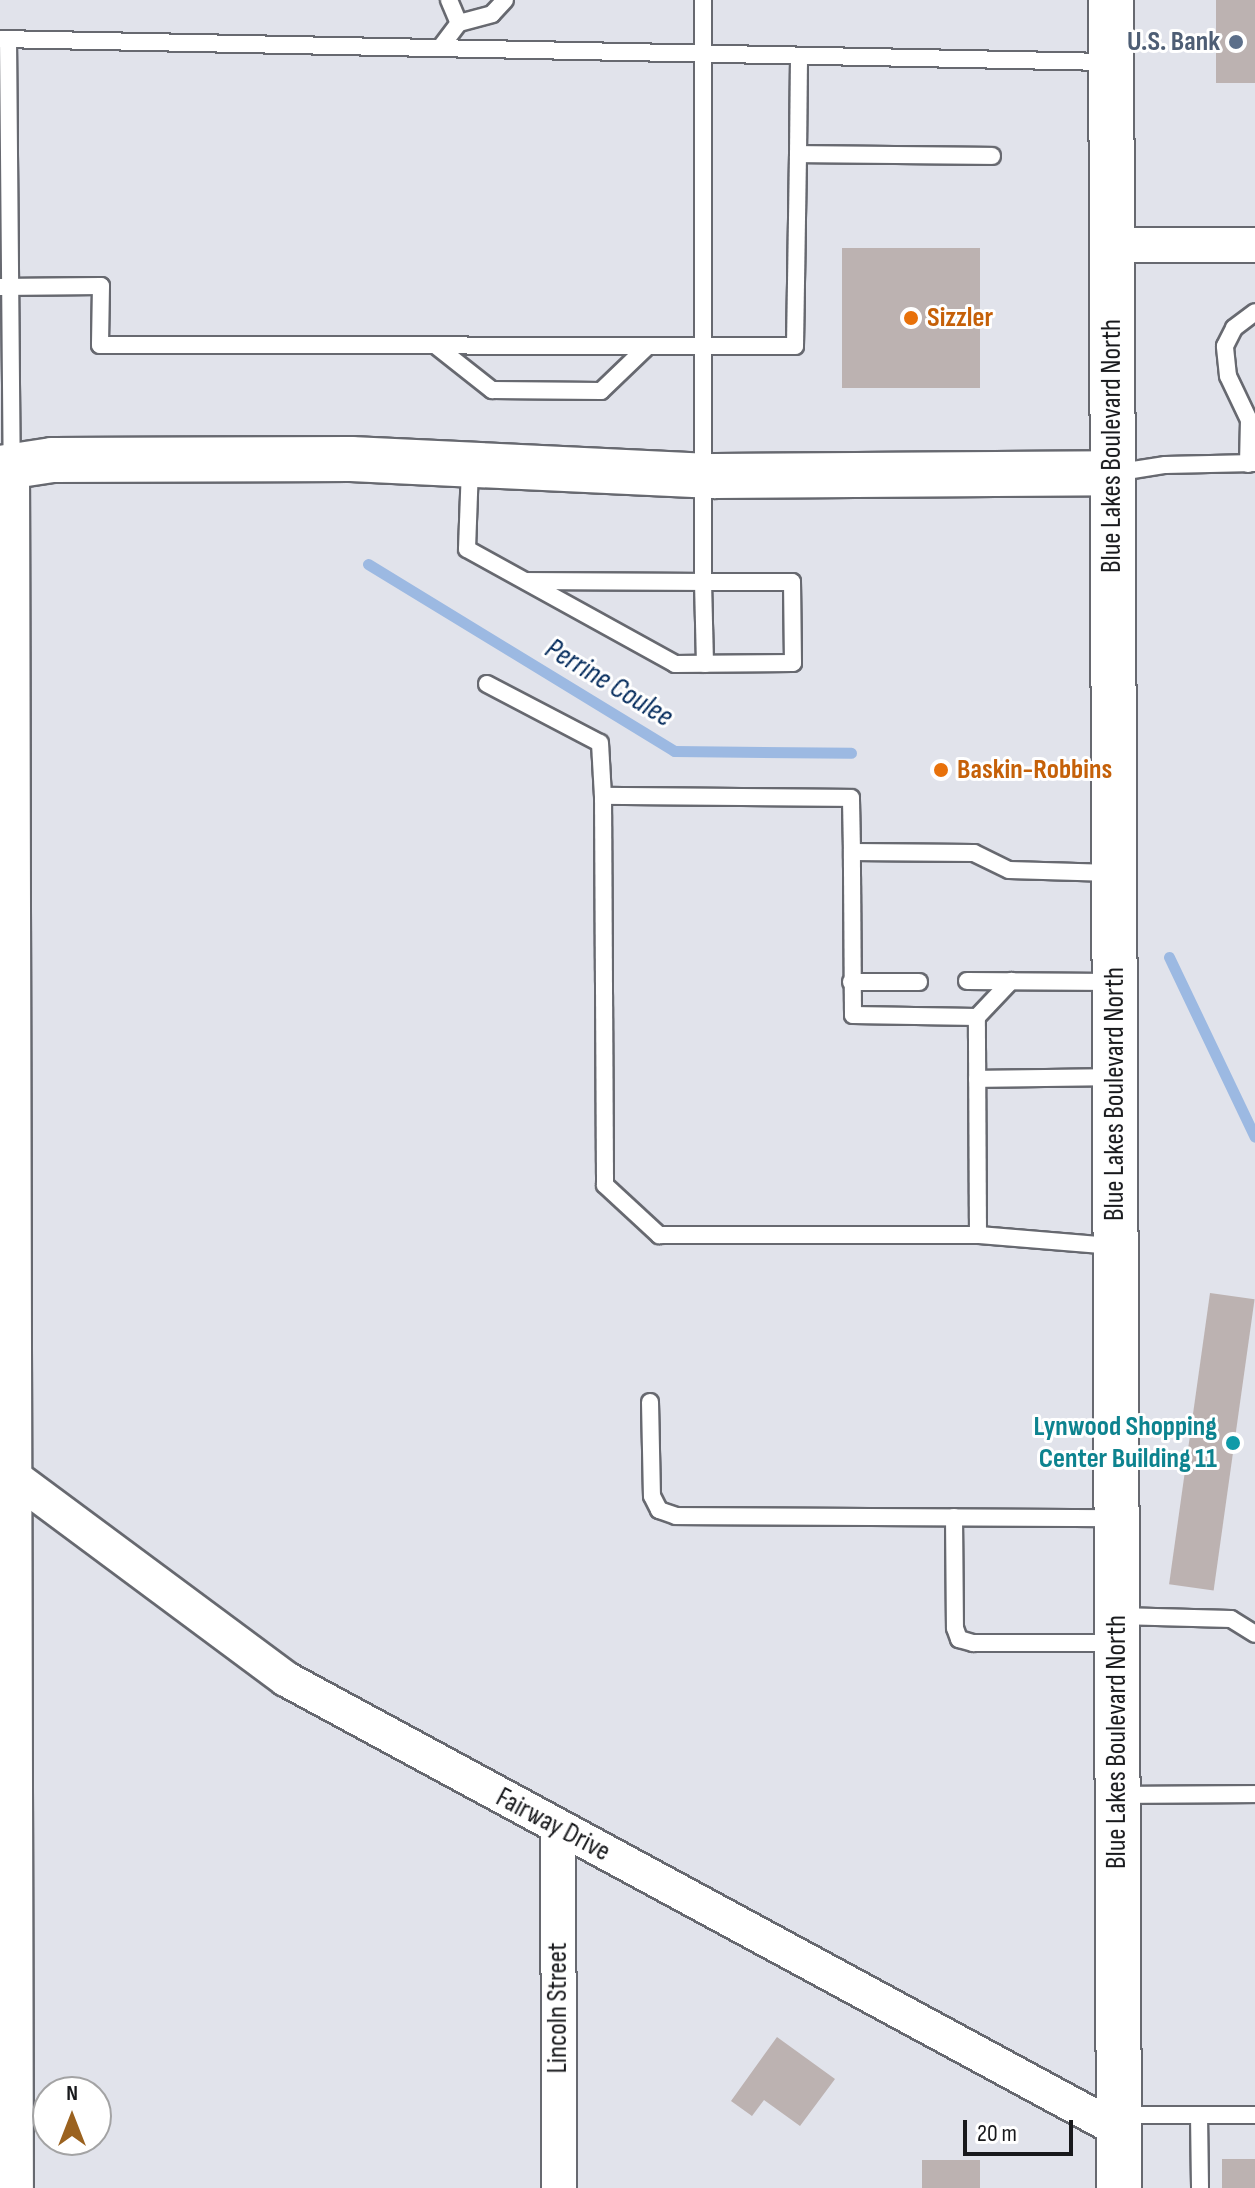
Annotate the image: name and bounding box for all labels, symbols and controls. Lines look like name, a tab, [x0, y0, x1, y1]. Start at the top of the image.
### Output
place label: U.S. Bank	[1127, 25, 1220, 59]
marker: U.S. Bank	[1227, 33, 1245, 51]
place label: Sizzler	[927, 301, 993, 335]
marker: Sizzler	[902, 309, 920, 327]
street label: Blue Lakes Boulevard North	[1095, 319, 1129, 573]
water label: Perrine Coulee	[539, 631, 679, 735]
place label: Baskin-Robbins	[957, 753, 1112, 787]
marker: Baskin-Robbins	[932, 761, 950, 779]
street label: Blue Lakes Boulevard North	[1098, 967, 1132, 1221]
place label: Lynwood Shopping Center Building 11	[1033, 1410, 1217, 1476]
marker: Lynwood Shopping Center Building 11	[1224, 1434, 1242, 1452]
street label: Blue Lakes Boulevard North	[1100, 1615, 1134, 1869]
street label: Fairway Drive	[490, 1781, 616, 1869]
street label: Lincoln Street	[541, 1943, 575, 2073]
north arrow	[32, 2076, 112, 2156]
text: N	[66, 2080, 78, 2107]
scale bar	[967, 2104, 1077, 2154]
text: 20 m	[977, 2119, 1017, 2148]

